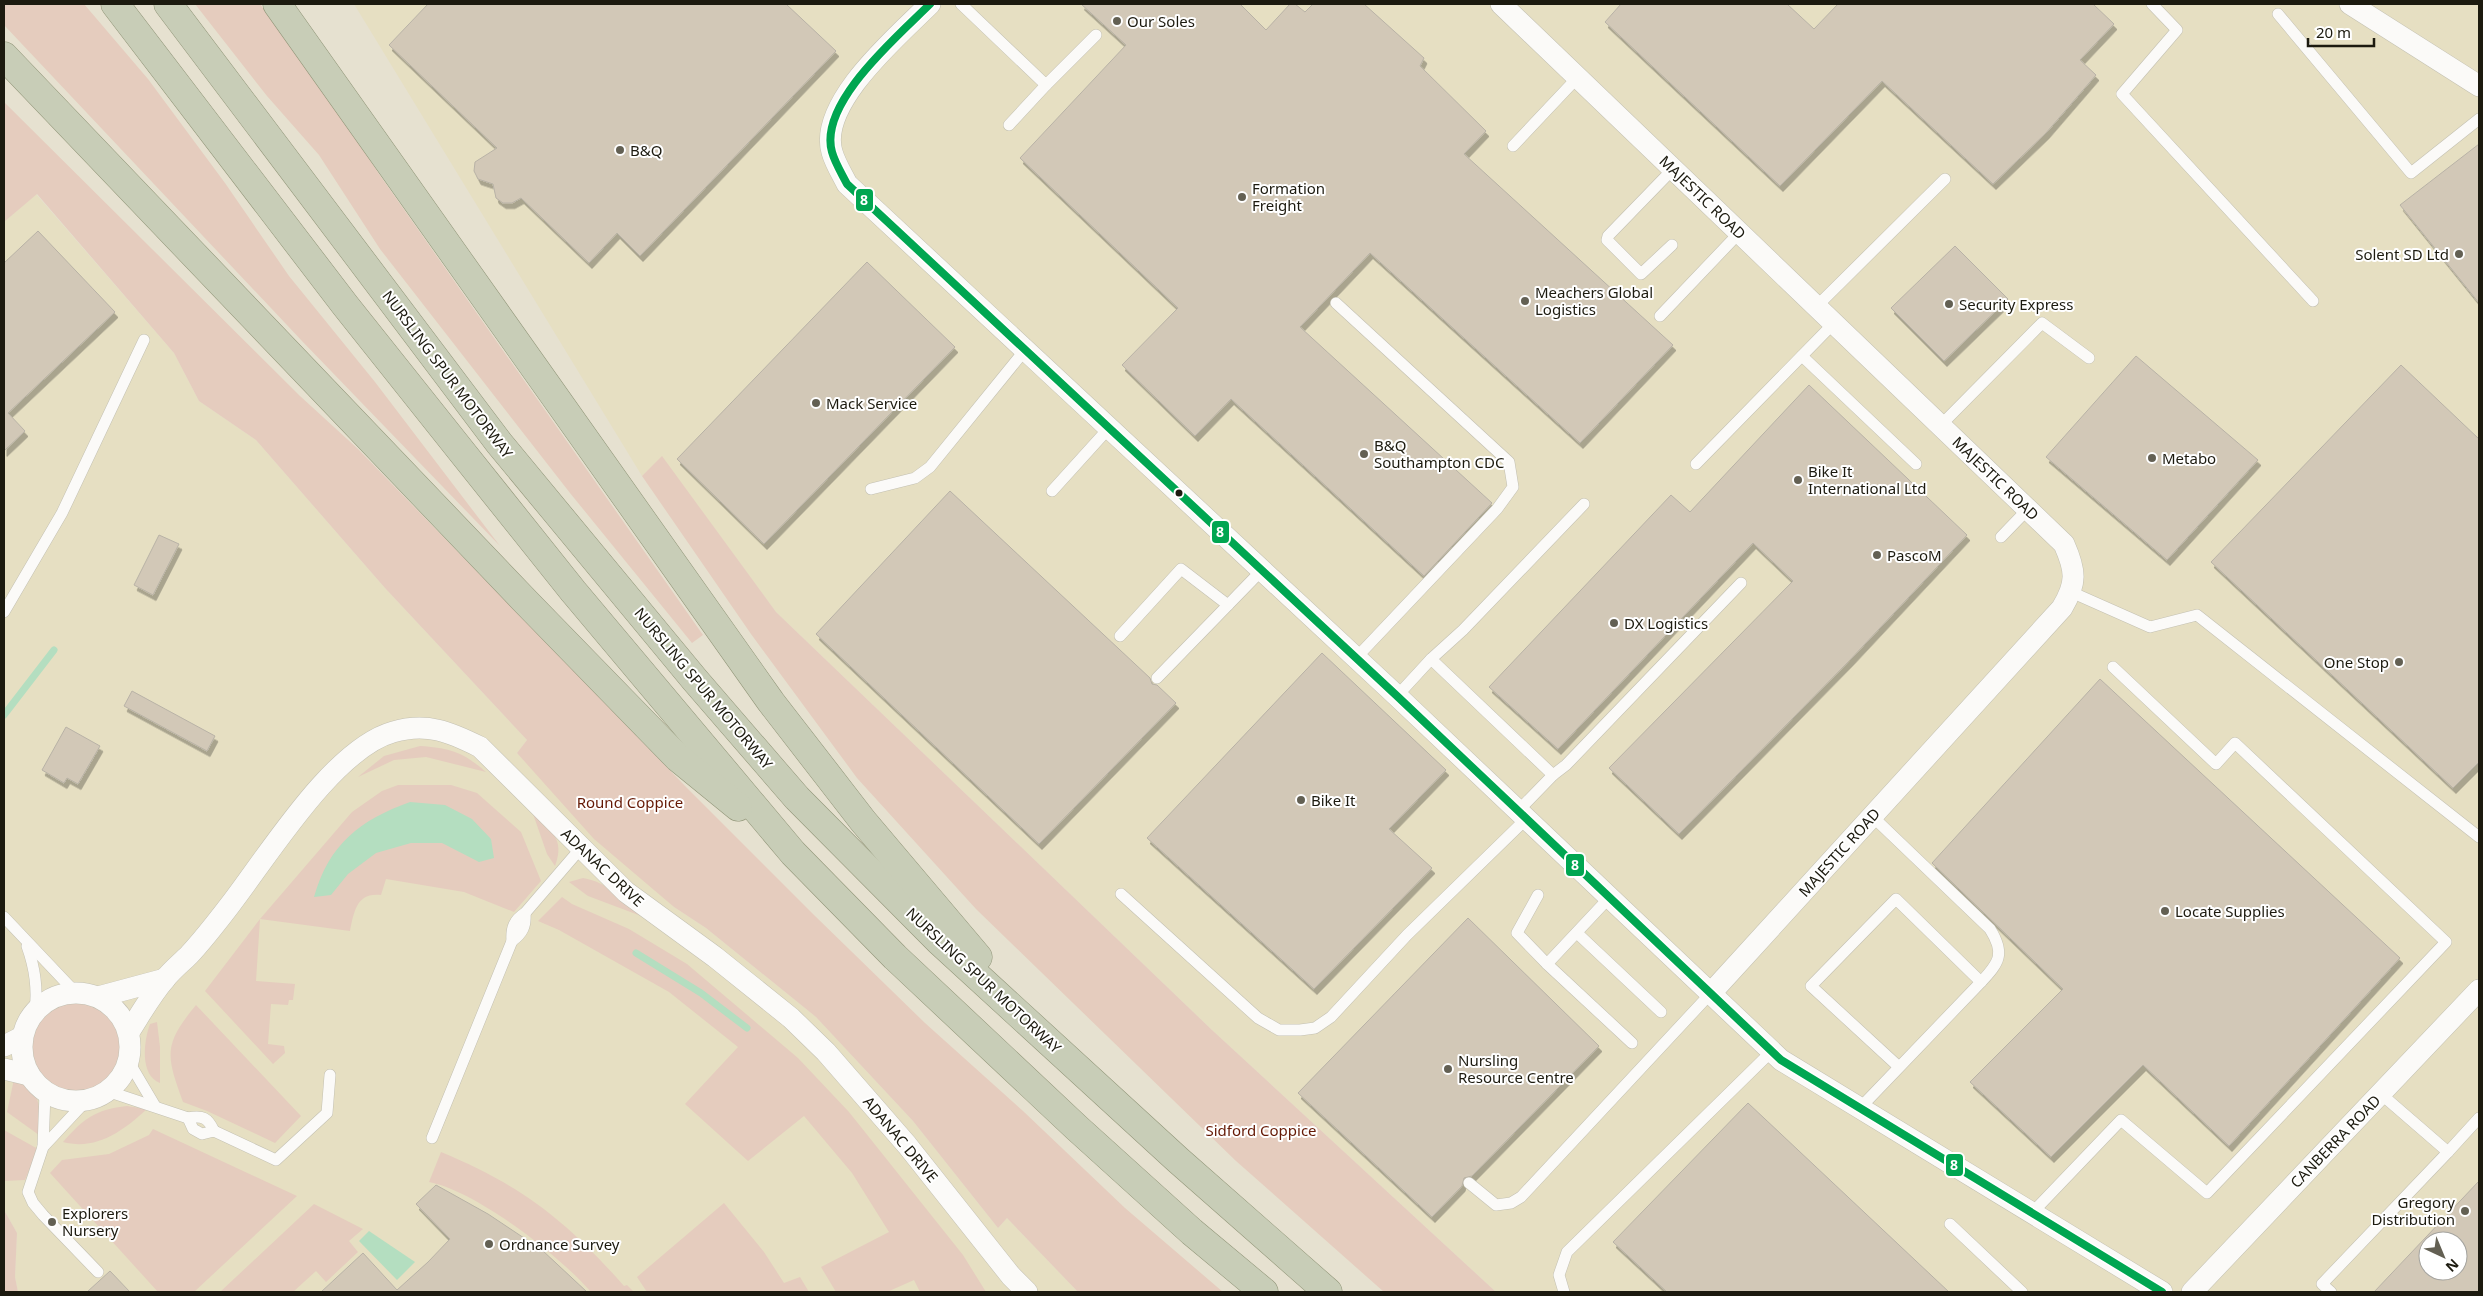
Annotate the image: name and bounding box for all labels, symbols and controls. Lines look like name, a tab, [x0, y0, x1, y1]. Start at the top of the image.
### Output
place label: Our Soles	[1127, 11, 1195, 31]
marker: Our Soles	[1111, 15, 1123, 27]
scale bar	[2308, 15, 2374, 47]
text: 20 m	[2316, 22, 2351, 42]
place label: B&Q	[630, 140, 662, 160]
marker: B&Q	[614, 144, 626, 156]
street label: MAJESTIC ROAD	[1656, 151, 1751, 243]
place label: Formation Freight	[1252, 178, 1325, 215]
line badge: 8	[855, 188, 874, 212]
text: 8	[860, 190, 868, 209]
marker: Formation Freight	[1236, 191, 1248, 203]
place label: Solent SD Ltd	[2355, 244, 2449, 264]
marker: Solent SD Ltd	[2453, 248, 2465, 260]
place label: Meachers Global Logistics	[1535, 282, 1653, 319]
street label: NURSLING SPUR MOTORWAY	[378, 286, 518, 462]
place label: Security Express	[1959, 294, 2073, 314]
marker: Meachers Global Logistics	[1519, 295, 1531, 307]
marker: Security Express	[1943, 298, 1955, 310]
place label: Mack Service	[826, 393, 917, 413]
marker: Mack Service	[810, 397, 822, 409]
street label: MAJESTIC ROAD	[1949, 432, 2044, 524]
place label: B&Q Southampton CDC	[1374, 435, 1505, 472]
marker: B&Q Southampton CDC	[1358, 448, 1370, 460]
place label: Metabo	[2162, 448, 2216, 468]
marker: Metabo	[2146, 452, 2158, 464]
place label: Bike It International Ltd	[1808, 461, 1926, 498]
marker: Bike It International Ltd	[1792, 474, 1804, 486]
unlabelled marker	[1174, 488, 1184, 498]
line badge: 8	[1211, 520, 1230, 544]
text: 8	[1216, 522, 1224, 541]
place label: PascoM	[1887, 545, 1942, 565]
marker: PascoM	[1871, 549, 1883, 561]
street label: NURSLING SPUR MOTORWAY	[630, 603, 778, 773]
place label: DX Logistics	[1624, 613, 1708, 633]
marker: DX Logistics	[1608, 617, 1620, 629]
place label: One Stop	[2324, 652, 2389, 672]
marker: One Stop	[2393, 656, 2405, 668]
place label: Bike It	[1311, 790, 1356, 810]
park label: Round Coppice	[577, 792, 683, 812]
marker: Bike It	[1295, 794, 1307, 806]
street label: MAJESTIC ROAD	[1794, 803, 1884, 901]
street label: ADANAC DRIVE	[557, 823, 649, 911]
line badge: 8	[1565, 853, 1585, 877]
text: 8	[1571, 855, 1579, 874]
place label: Locate Supplies	[2175, 901, 2285, 921]
street label: NURSLING SPUR MOTORWAY	[902, 903, 1066, 1058]
marker: Locate Supplies	[2159, 905, 2171, 917]
place label: Nursling Resource Centre	[1458, 1050, 1574, 1087]
marker: Nursling Resource Centre	[1442, 1063, 1454, 1075]
street label: CANBERRA ROAD	[2285, 1090, 2385, 1192]
street label: ADANAC DRIVE	[859, 1092, 943, 1186]
park label: Sidford Coppice	[1205, 1120, 1317, 1140]
line badge: 8	[1945, 1153, 1964, 1177]
text: 8	[1950, 1155, 1958, 1174]
place label: Gregory Distribution	[2371, 1192, 2455, 1229]
place label: Explorers Nursery	[62, 1203, 128, 1240]
marker: Gregory Distribution	[2459, 1205, 2471, 1217]
marker: Explorers Nursery	[46, 1216, 58, 1228]
north arrow	[2418, 1231, 2468, 1281]
place label: Ordnance Survey	[499, 1234, 620, 1254]
marker: Ordnance Survey	[483, 1238, 495, 1250]
text: N	[2442, 1255, 2463, 1277]

